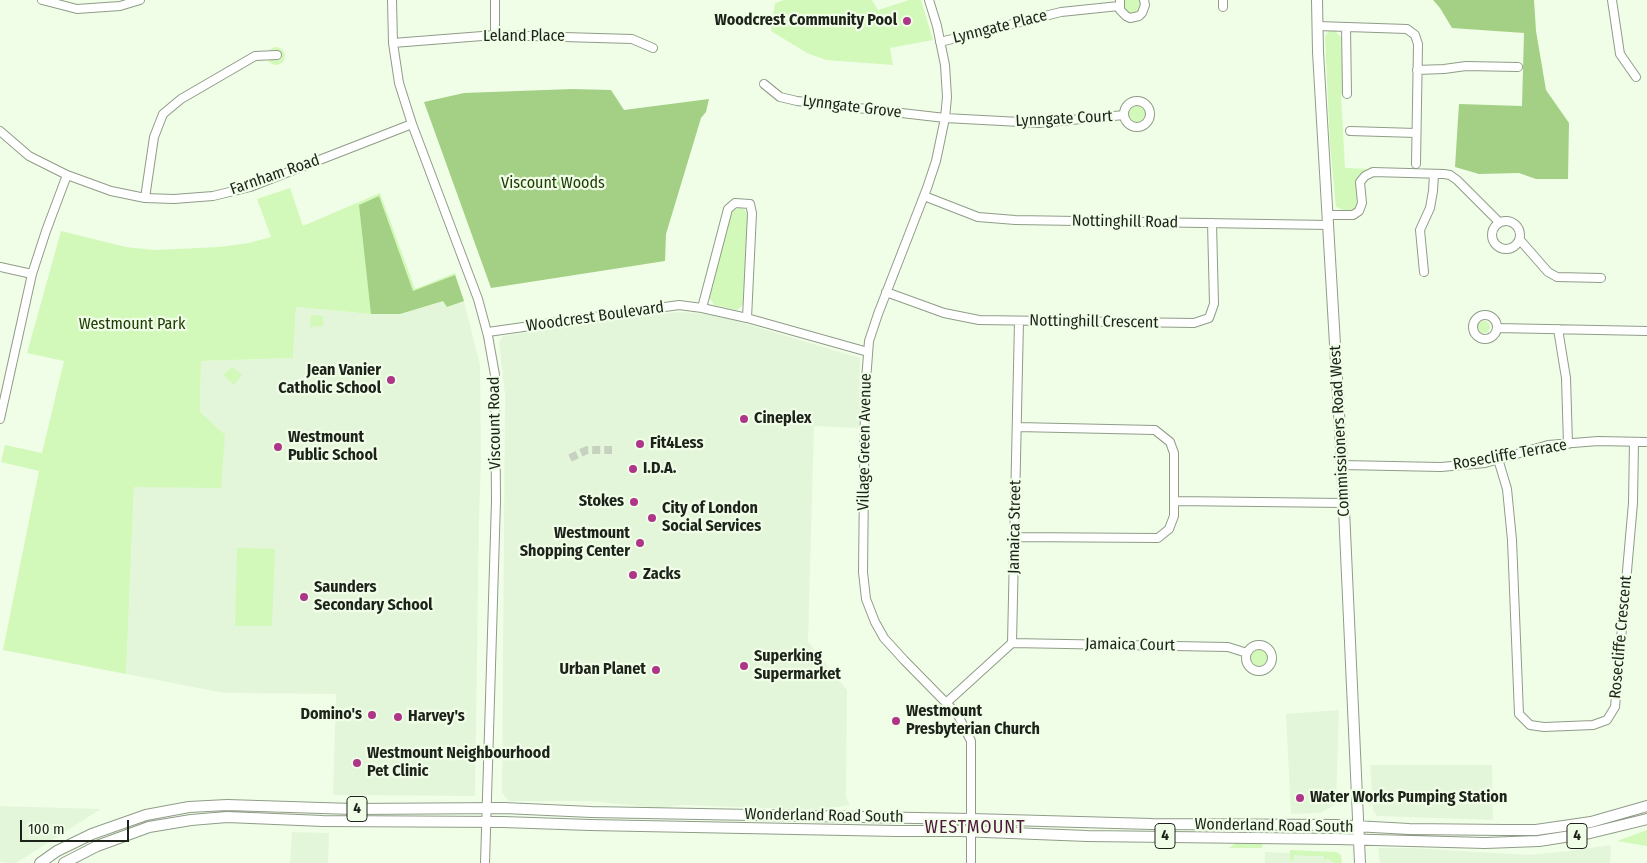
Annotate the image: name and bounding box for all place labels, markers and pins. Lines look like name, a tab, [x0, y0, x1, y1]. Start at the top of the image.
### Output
place label: Woodcrest Community Pool	[714, 11, 897, 31]
marker: Woodcrest Community Pool	[901, 15, 913, 27]
place label: Jean Vanier Catholic School	[278, 361, 381, 399]
marker: Jean Vanier Catholic School	[385, 374, 397, 386]
place label: Cineplex	[754, 409, 811, 429]
marker: Cineplex	[738, 413, 750, 425]
place label: Westmount Public School	[288, 428, 377, 466]
place label: Fit4Less	[650, 434, 704, 454]
marker: Fit4Less	[634, 438, 646, 450]
marker: Westmount Public School	[272, 441, 284, 453]
place label: I.D.A.	[643, 459, 676, 479]
marker: I.D.A.	[627, 463, 639, 475]
place label: Stokes	[579, 492, 624, 512]
marker: Stokes	[628, 496, 640, 508]
place label: City of London Social Services	[662, 499, 761, 537]
marker: City of London Social Services	[646, 512, 658, 524]
place label: Westmount Shopping Center	[520, 524, 630, 562]
marker: Westmount Shopping Center	[634, 537, 646, 549]
place label: Zacks	[643, 565, 681, 585]
marker: Zacks	[627, 569, 639, 581]
place label: Saunders Secondary School	[314, 578, 433, 616]
marker: Saunders Secondary School	[298, 591, 310, 603]
place label: Superking Supermarket	[754, 647, 841, 685]
place label: Urban Planet	[560, 660, 646, 680]
marker: Superking Supermarket	[738, 660, 750, 672]
marker: Urban Planet	[650, 664, 662, 676]
place label: Westmount Presbyterian Church	[906, 702, 1040, 740]
place label: Domino's	[300, 705, 362, 725]
place label: Harvey's	[408, 707, 465, 727]
marker: Domino's	[366, 709, 378, 721]
marker: Harvey's	[392, 711, 404, 723]
marker: Westmount Presbyterian Church	[890, 715, 902, 727]
place label: Westmount Neighbourhood Pet Clinic	[367, 744, 550, 782]
marker: Westmount Neighbourhood Pet Clinic	[351, 757, 363, 769]
place label: Water Works Pumping Station	[1310, 788, 1507, 808]
marker: Water Works Pumping Station	[1294, 792, 1306, 804]

